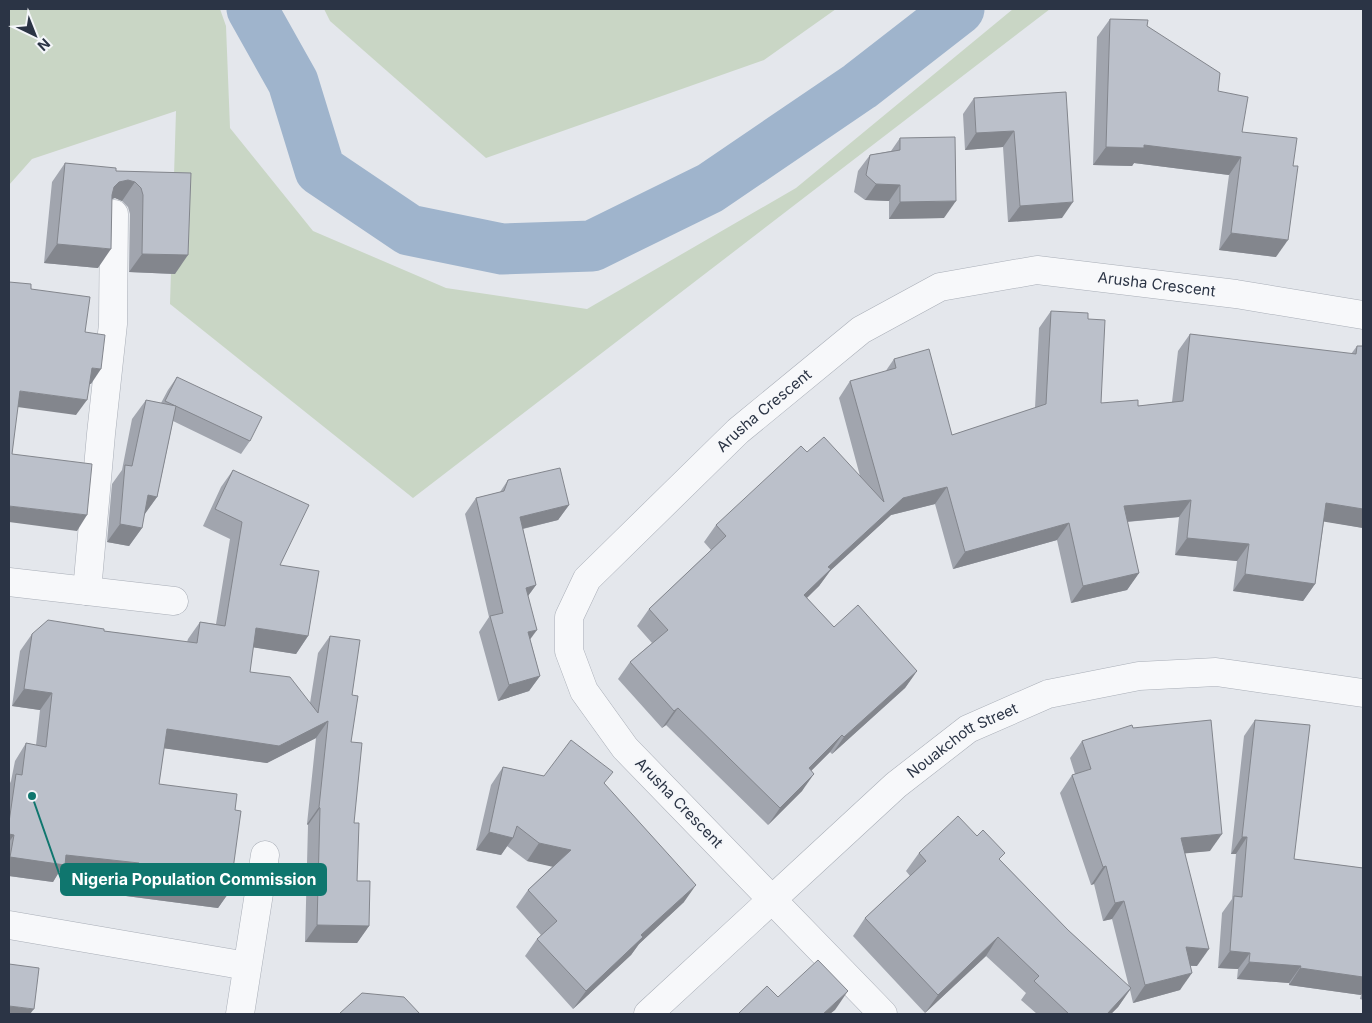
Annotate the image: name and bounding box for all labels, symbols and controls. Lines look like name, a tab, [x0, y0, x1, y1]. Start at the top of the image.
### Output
north arrow	[10, 10, 60, 60]
text: N	[35, 35, 54, 55]
street label: Arusha Crescent	[1097, 267, 1217, 300]
street label: Arusha Crescent	[712, 365, 815, 456]
street label: Nouakchott Street	[903, 698, 1020, 782]
street label: Arusha Crescent	[631, 753, 727, 852]
callout: Nigeria Population Commission	[61, 864, 326, 895]
text: Nigeria Population Commission	[72, 869, 316, 889]

